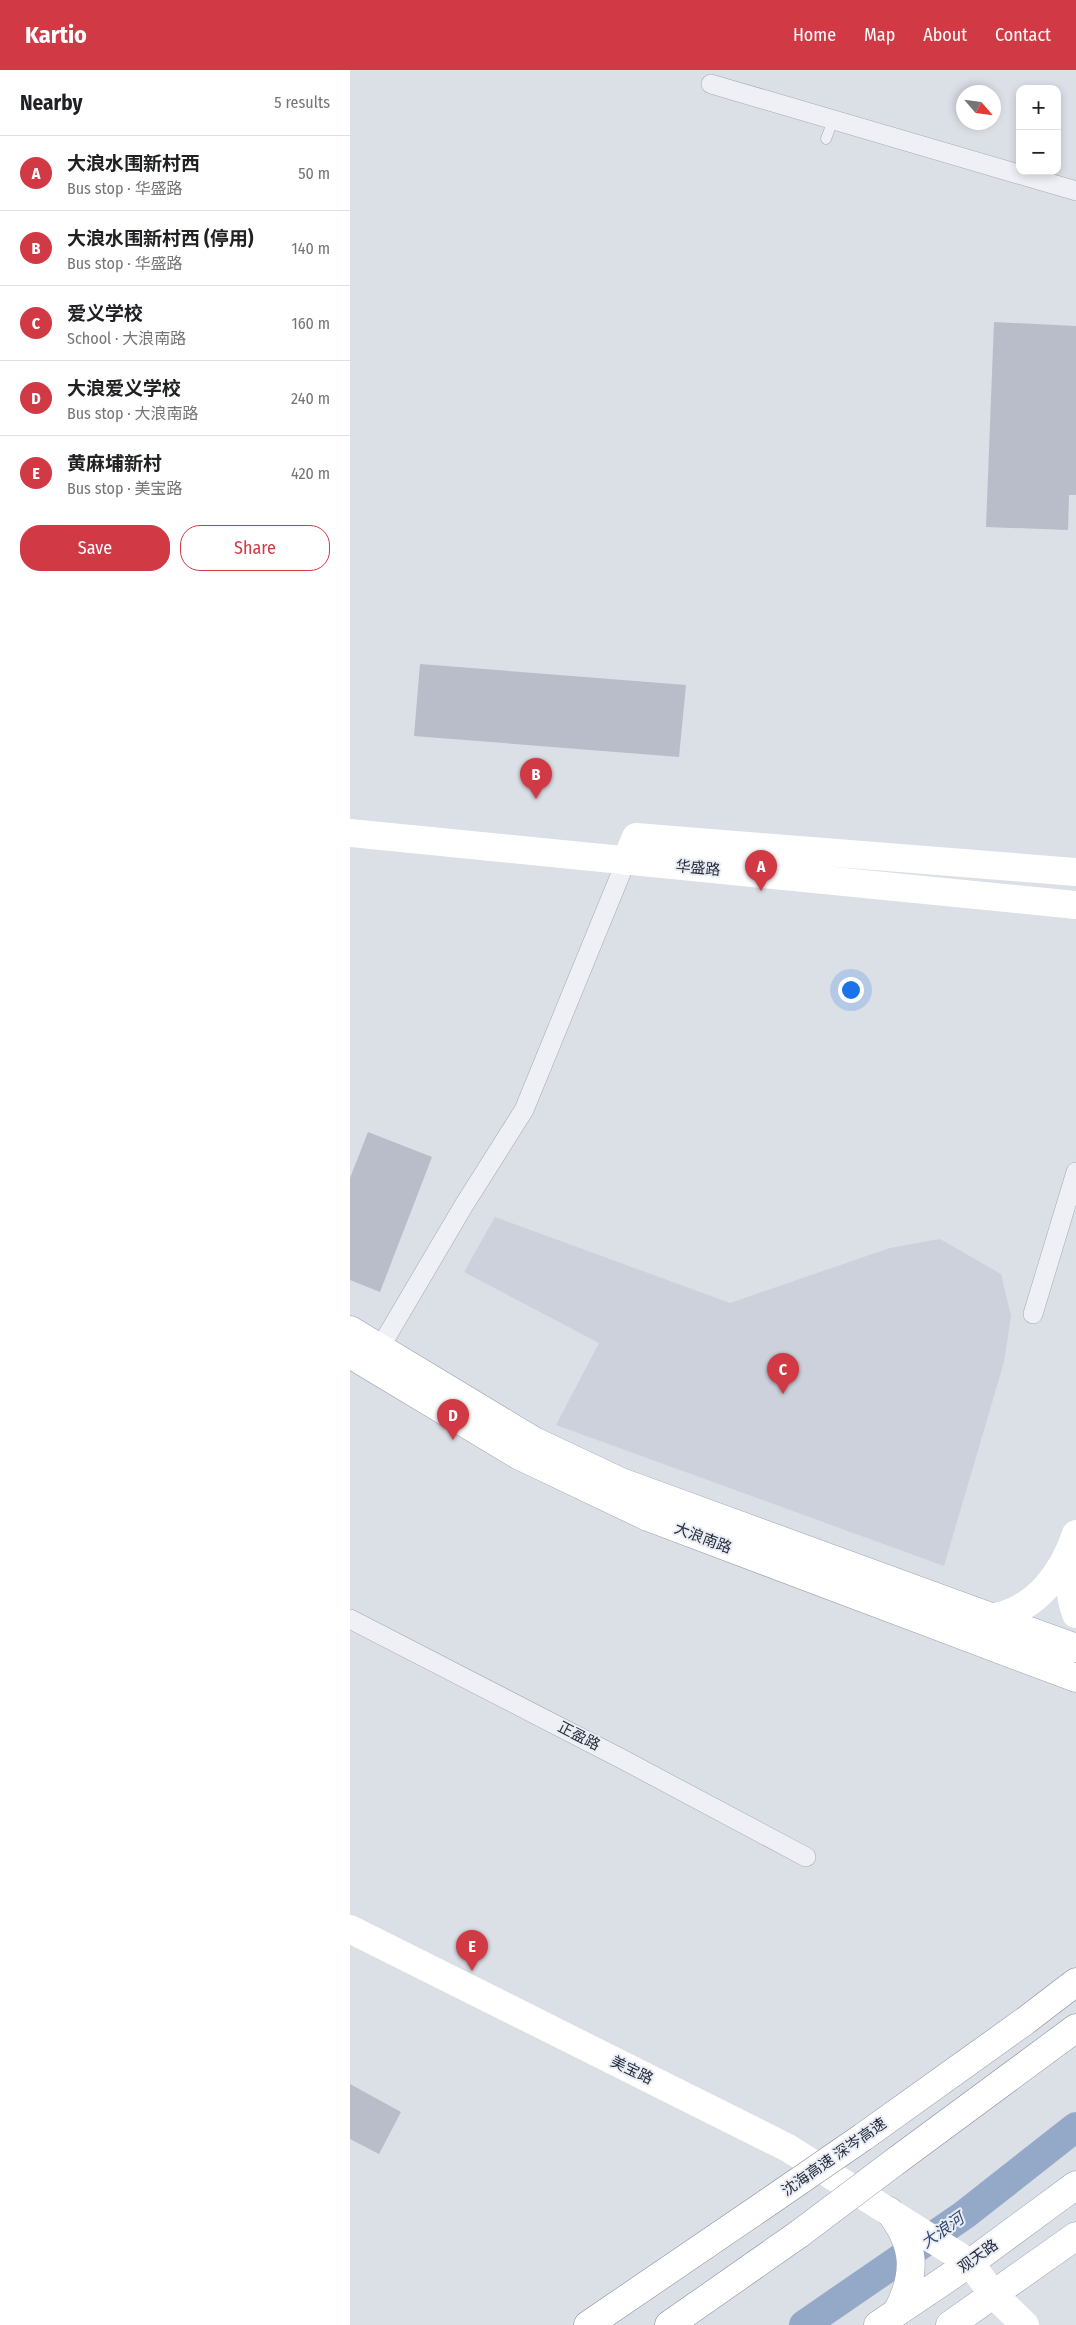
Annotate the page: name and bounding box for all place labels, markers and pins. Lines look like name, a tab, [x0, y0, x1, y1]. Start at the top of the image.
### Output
pin: B	[520, 758, 552, 799]
pin: A	[745, 850, 777, 891]
pin: C	[767, 1353, 799, 1394]
pin: D	[437, 1399, 469, 1440]
pin: E	[456, 1930, 488, 1971]

